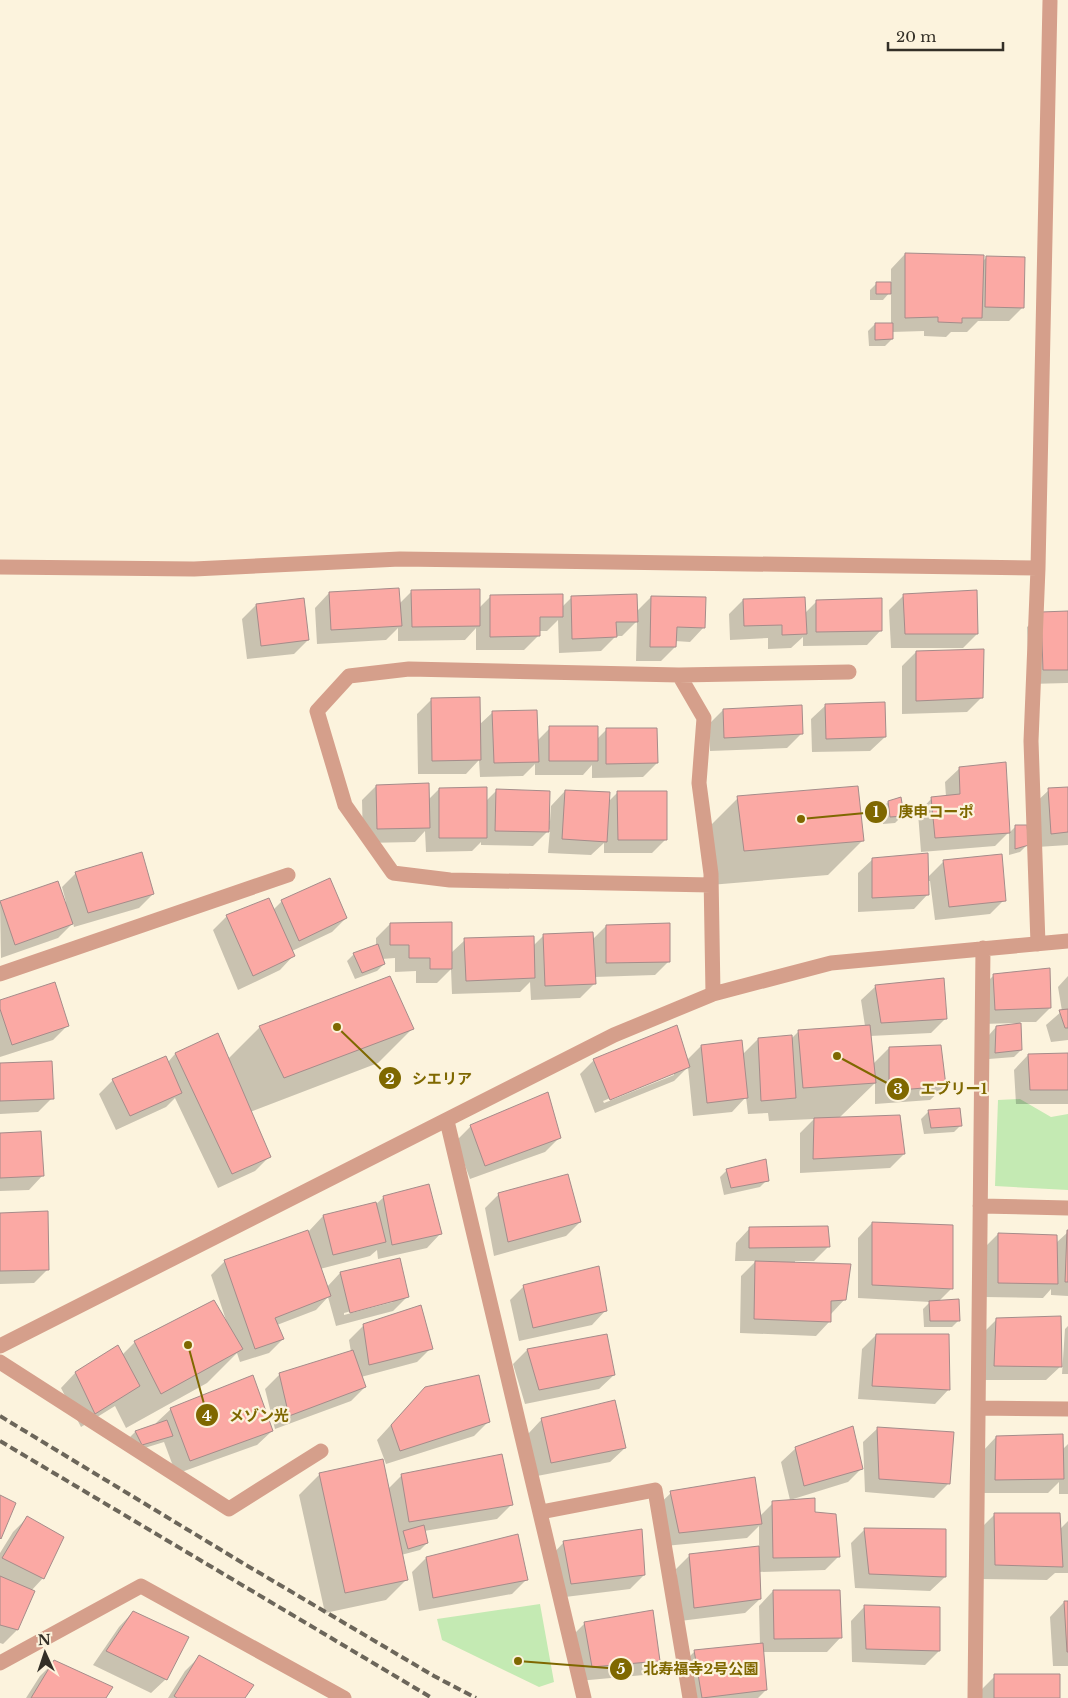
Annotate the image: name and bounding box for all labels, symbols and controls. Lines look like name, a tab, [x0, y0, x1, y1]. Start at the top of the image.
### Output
scale bar	[888, 20, 1003, 52]
text: 20 m	[896, 27, 936, 46]
callout: 庚申コーポ	[864, 797, 984, 827]
text: 1	[873, 802, 880, 821]
text: 庚申コーポ	[898, 802, 974, 821]
callout: シエリア	[377, 1063, 482, 1093]
text: 2	[385, 1069, 395, 1088]
text: シエリア	[412, 1069, 472, 1088]
callout: エブリー1	[885, 1074, 997, 1104]
text: 3	[893, 1079, 903, 1098]
text: エブリー1	[921, 1079, 988, 1098]
callout: メゾン光	[194, 1400, 299, 1430]
text: 4	[202, 1406, 212, 1425]
text: メゾン光	[229, 1406, 289, 1425]
north arrow	[20, 1628, 70, 1678]
text: N	[37, 1631, 51, 1649]
callout: 北寿福寺2号公園	[609, 1654, 768, 1684]
text: 5	[617, 1659, 626, 1678]
text: 北寿福寺2号公園	[644, 1659, 758, 1678]

